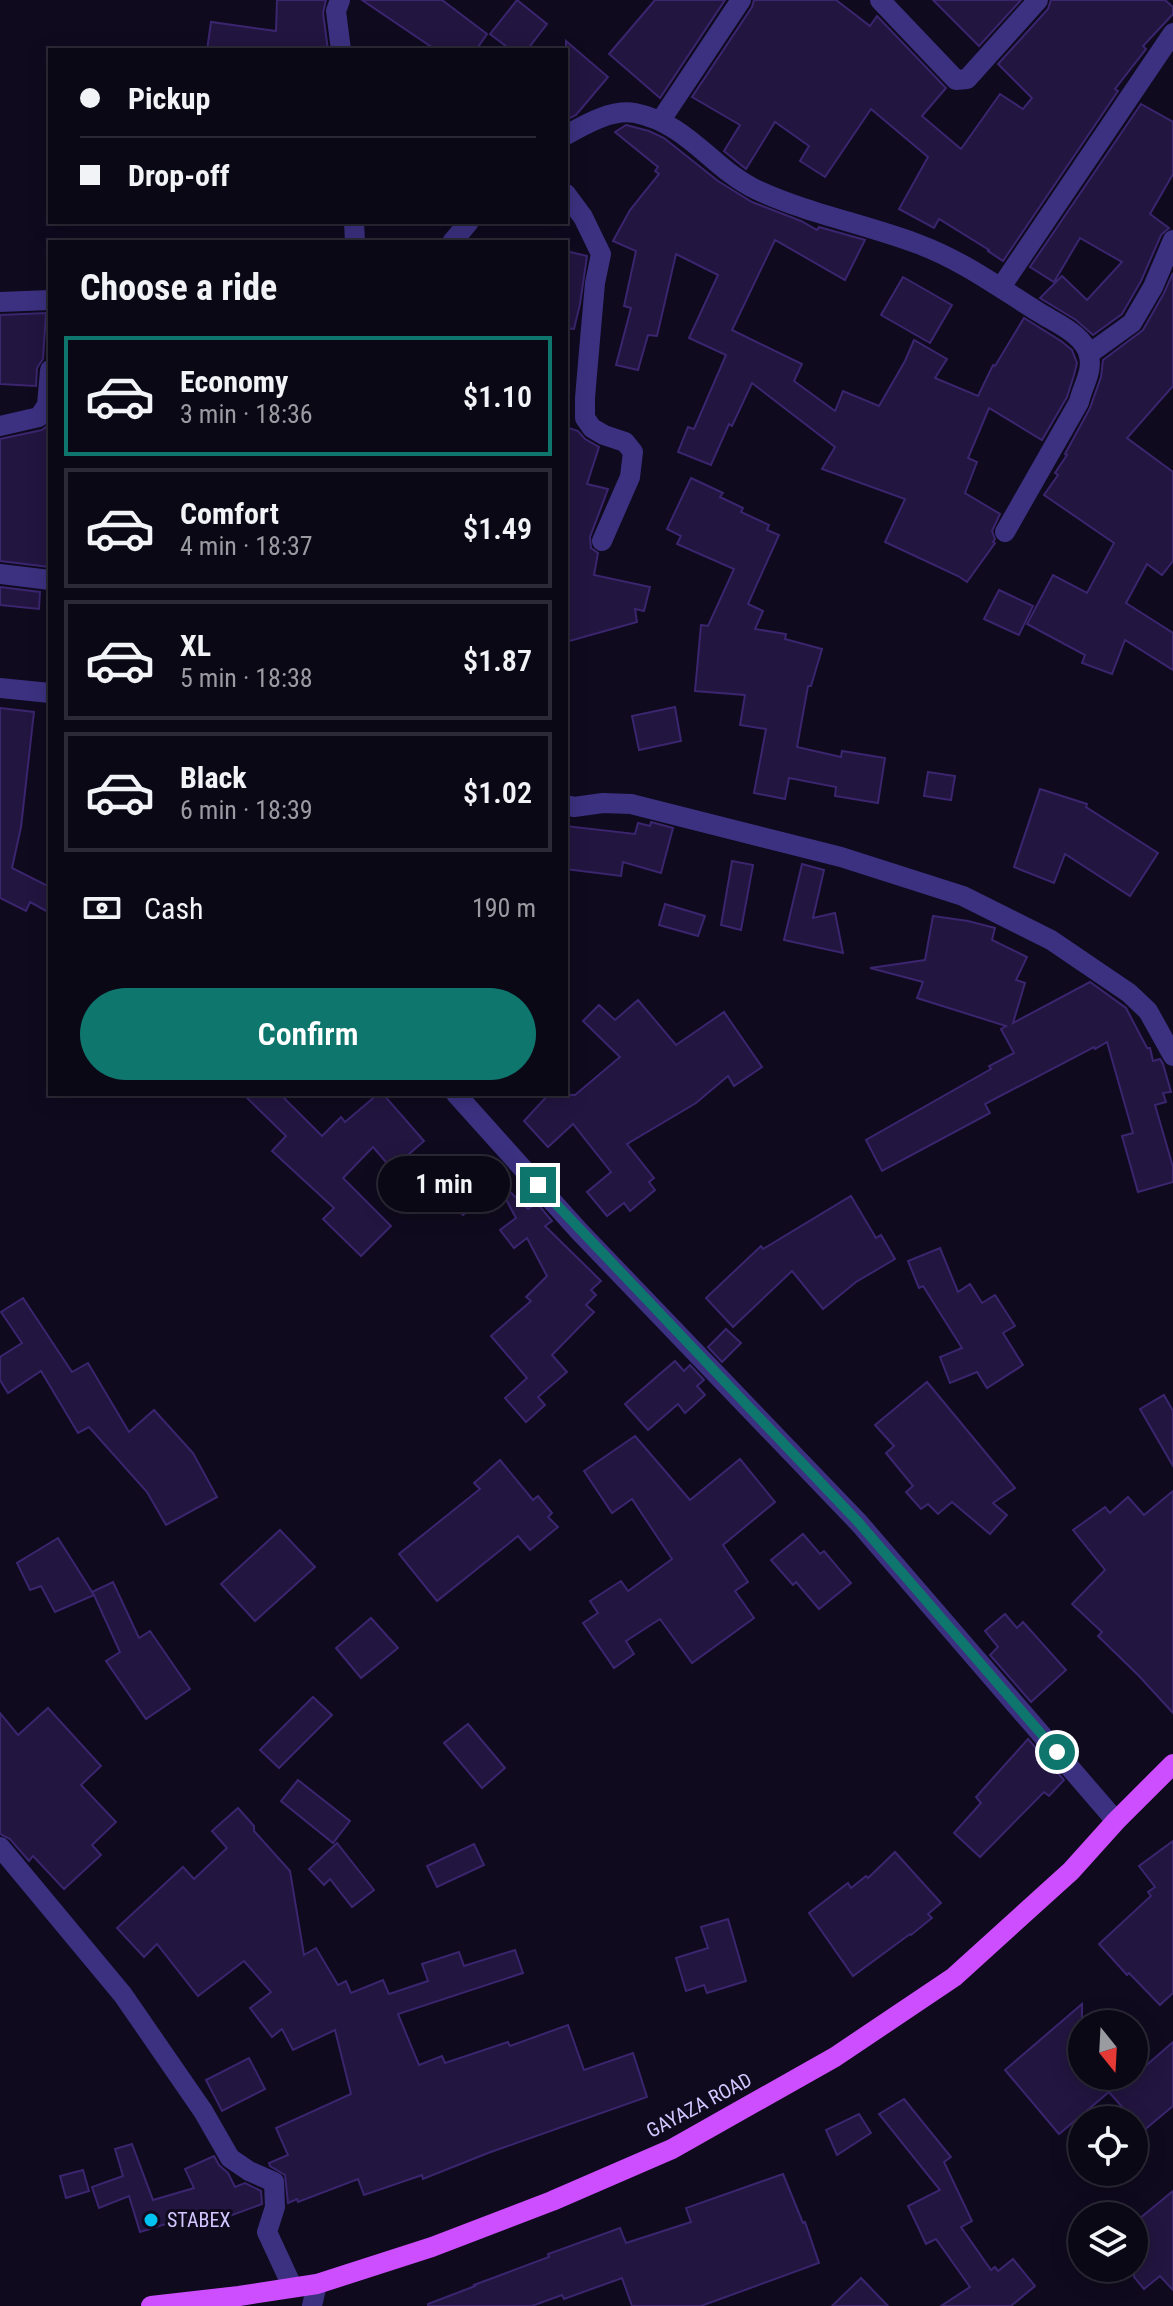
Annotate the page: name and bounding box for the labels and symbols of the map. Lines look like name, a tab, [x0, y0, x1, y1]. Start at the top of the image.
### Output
callout: 1 min	[378, 1157, 510, 1213]
route end	[520, 1167, 556, 1203]
route start	[1039, 1734, 1075, 1770]
north arrow	[1068, 2010, 1148, 2090]
street label: GAYAZA ROAD	[642, 2067, 756, 2143]
place label: STABEX	[167, 2208, 230, 2232]
marker: STABEX	[142, 2211, 160, 2229]

